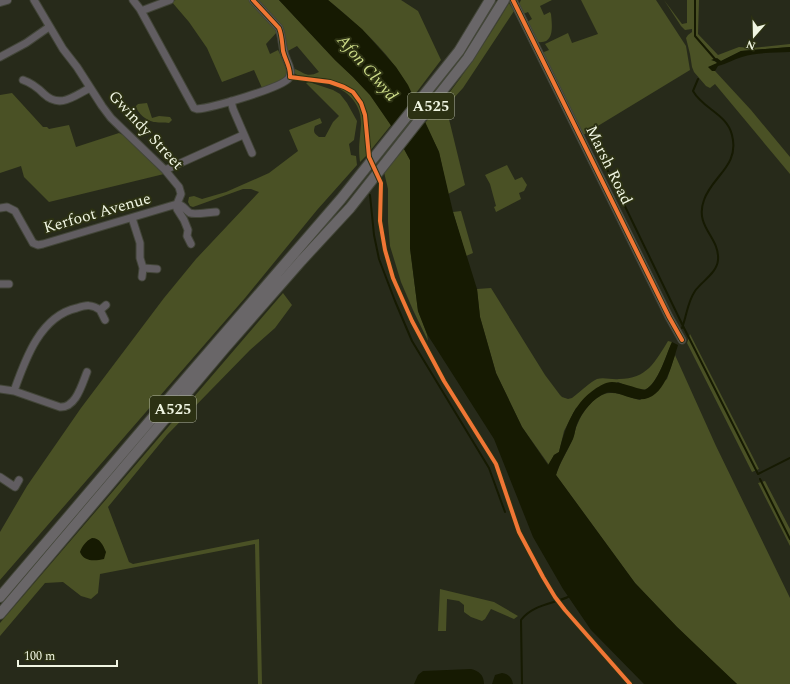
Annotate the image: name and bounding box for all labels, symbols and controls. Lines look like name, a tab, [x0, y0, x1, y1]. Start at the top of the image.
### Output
north arrow	[734, 16, 774, 56]
water label: Afon Clwyd	[330, 28, 404, 108]
text: N	[744, 35, 758, 54]
street label: Gwindy Street	[103, 85, 190, 175]
road number: A525	[408, 93, 454, 119]
street label: Marsh Road	[579, 121, 639, 209]
street label: Kerfoot Avenue	[40, 186, 154, 240]
road number: A525	[150, 396, 196, 422]
scale bar	[18, 642, 117, 668]
text: 100 m	[24, 647, 55, 666]

